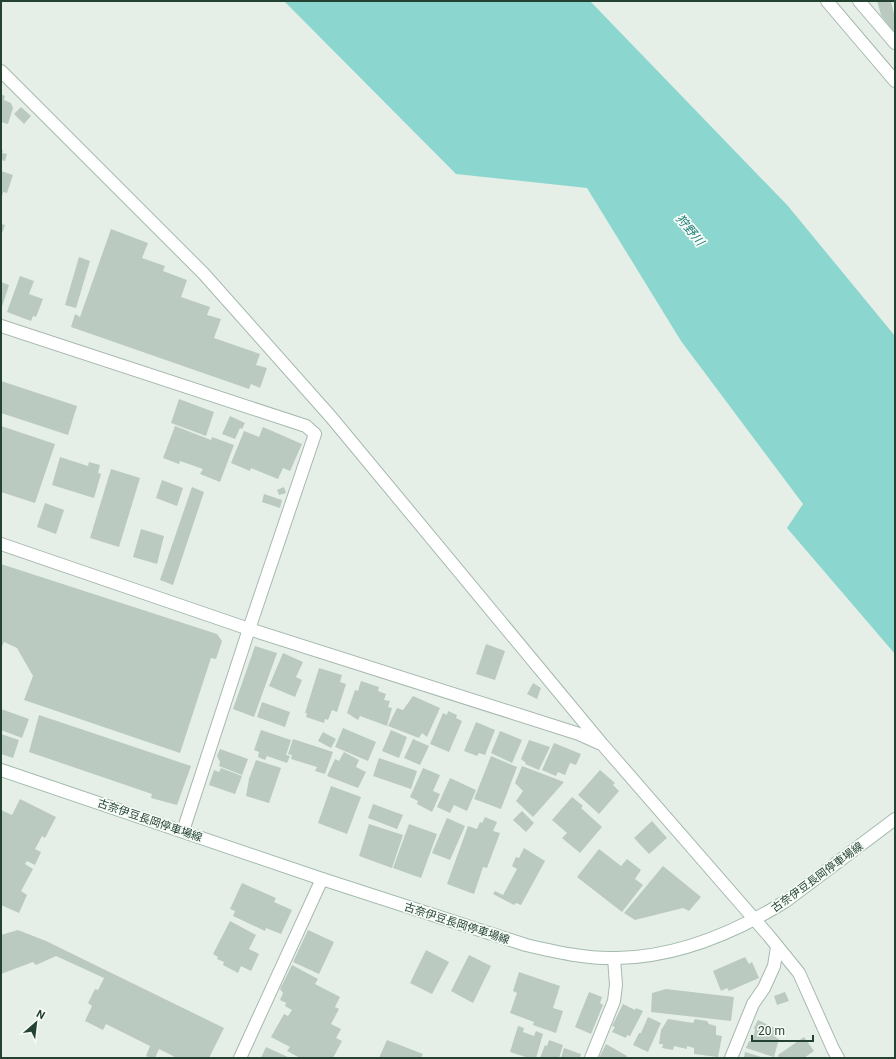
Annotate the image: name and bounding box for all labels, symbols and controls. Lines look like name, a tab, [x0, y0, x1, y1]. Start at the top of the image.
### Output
water label: 狩野川	[673, 212, 708, 250]
street label: 古奈伊豆長岡停車場線	[96, 796, 204, 845]
street label: 古奈伊豆長岡停車場線	[769, 840, 866, 915]
street label: 古奈伊豆長岡停車場線	[403, 900, 511, 947]
north arrow	[16, 1003, 56, 1043]
text: N	[34, 1007, 47, 1022]
scale bar	[752, 1017, 813, 1043]
text: 20 m	[758, 1024, 785, 1038]

